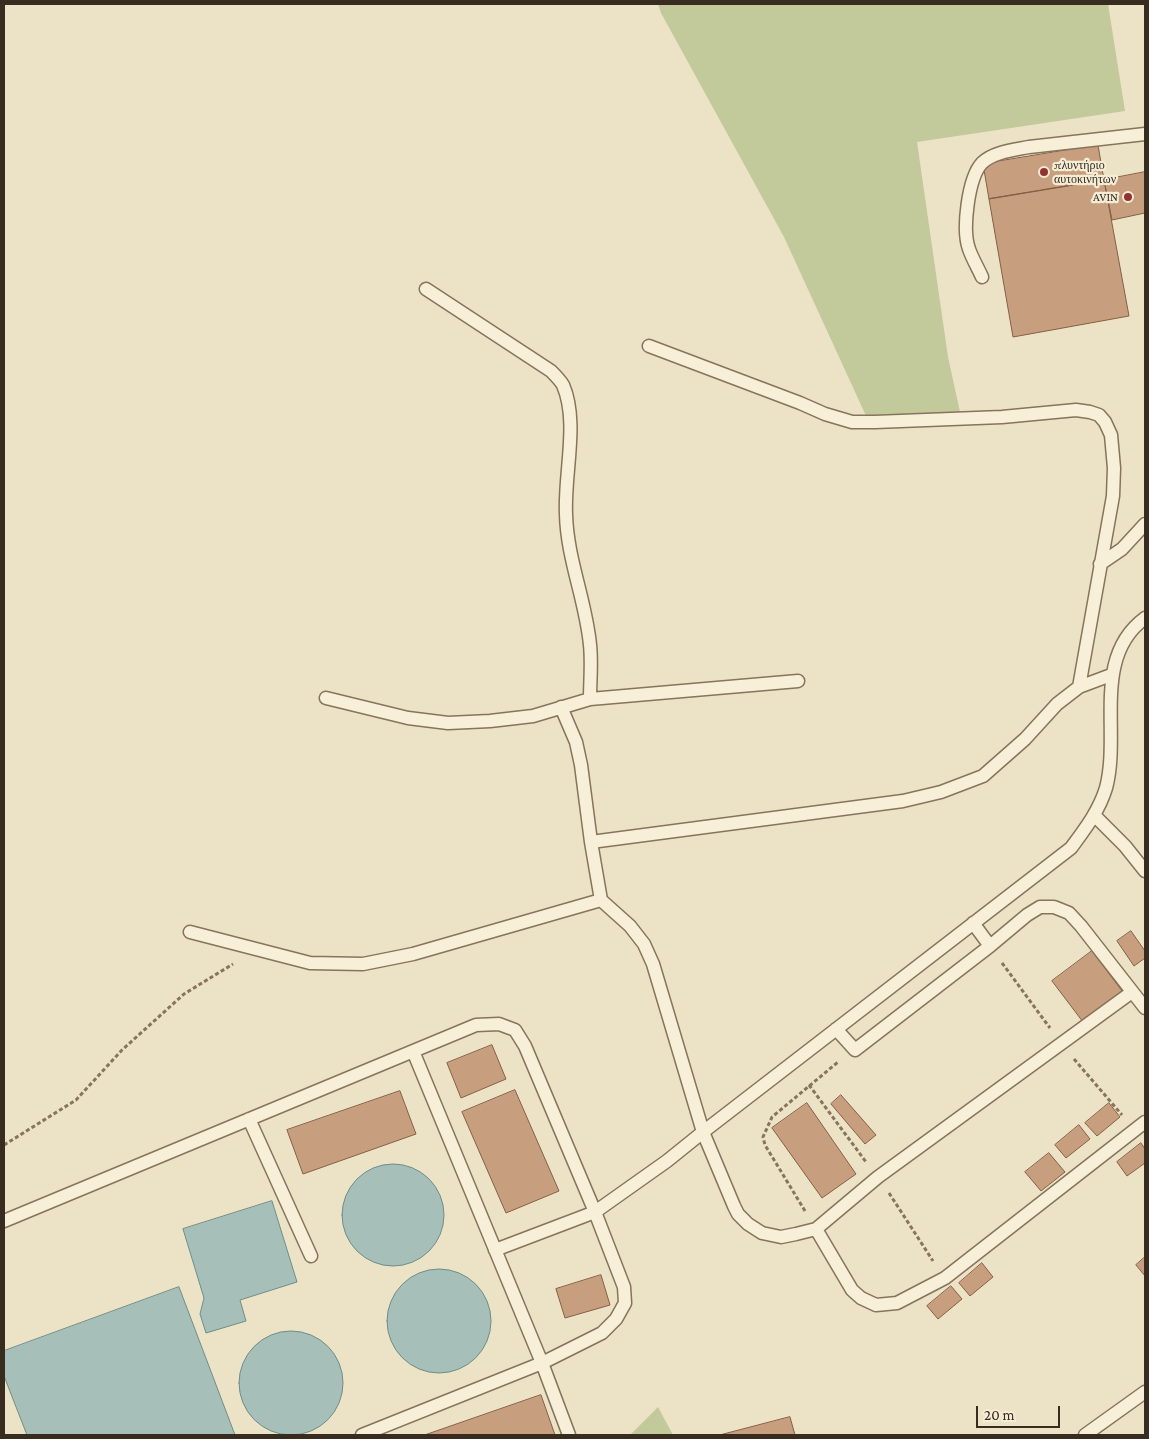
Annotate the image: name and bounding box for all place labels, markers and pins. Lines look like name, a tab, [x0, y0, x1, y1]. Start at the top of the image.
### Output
place label: πλυντήριο αυτοκινήτων	[1054, 158, 1116, 186]
marker: πλυντήριο αυτοκινήτων	[1038, 166, 1050, 178]
place label: AVIN	[1093, 190, 1118, 204]
marker: AVIN	[1122, 191, 1134, 203]

